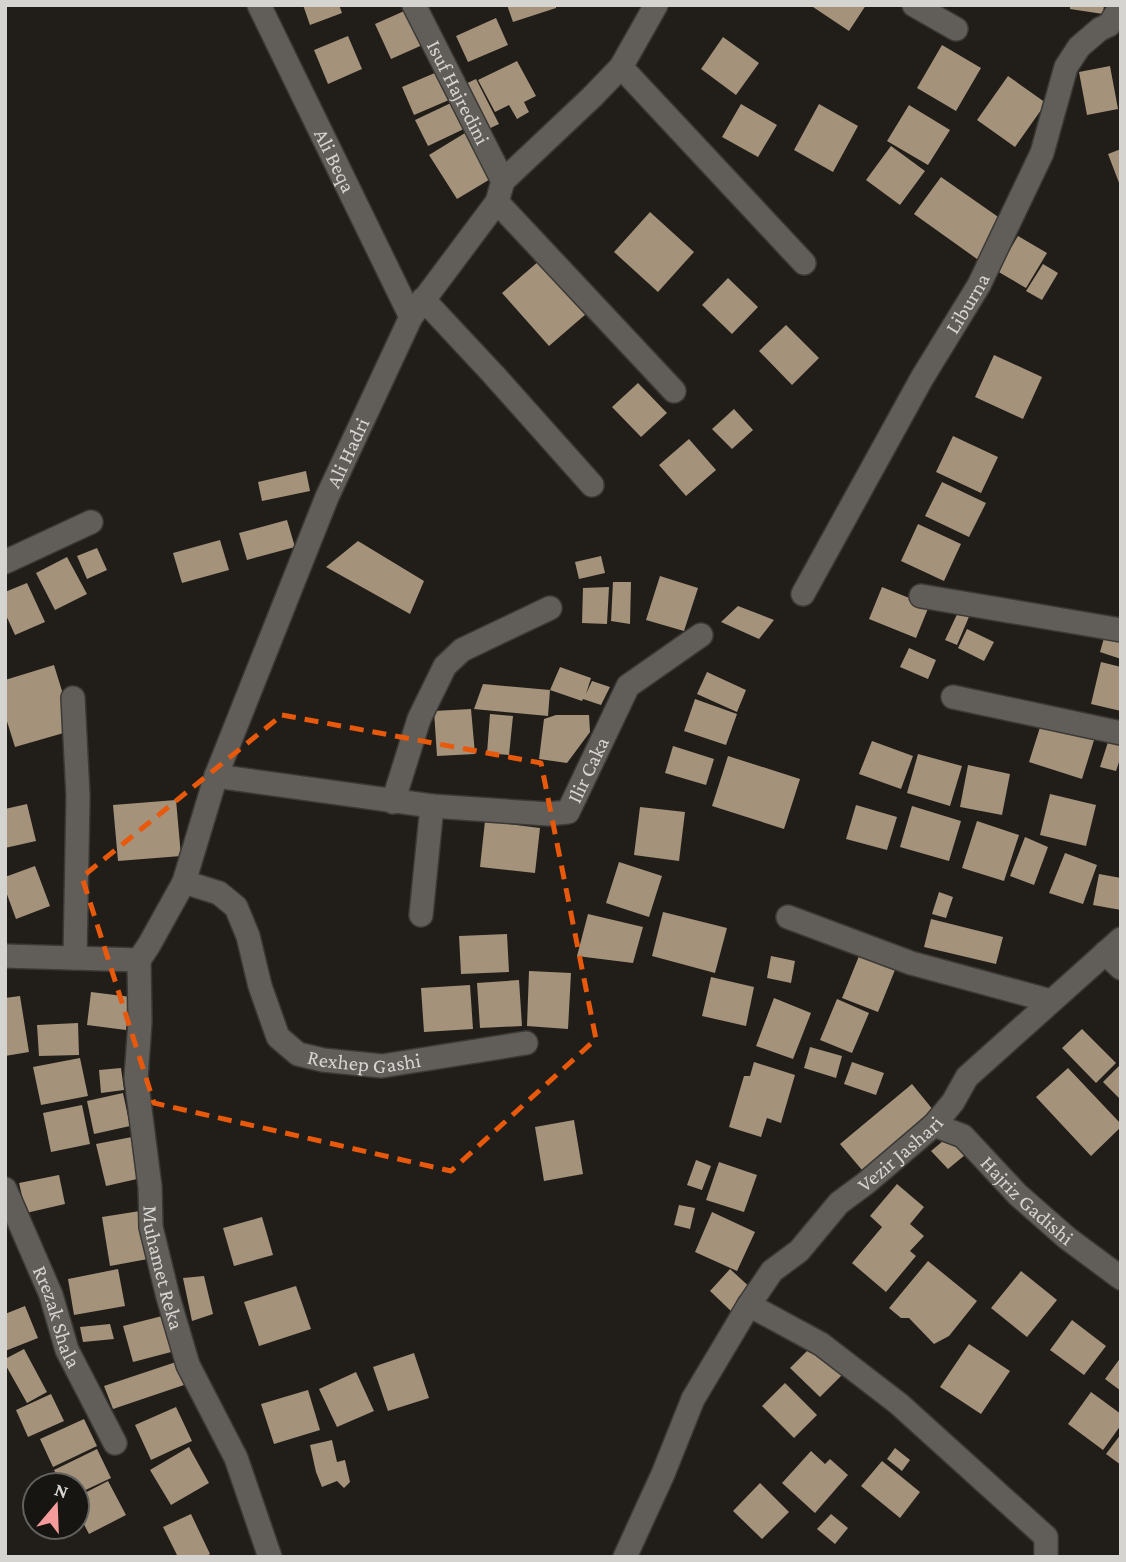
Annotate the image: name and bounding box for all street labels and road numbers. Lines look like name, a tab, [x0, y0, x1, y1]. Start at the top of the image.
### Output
street label: Isuf Hajredini	[422, 36, 495, 149]
street label: Ali Beqa	[309, 125, 361, 197]
street label: Liburna	[940, 269, 995, 338]
street label: Ali Hadri	[321, 413, 375, 491]
street label: Ilir Caka	[562, 733, 614, 807]
street label: Rexhep Gashi	[305, 1045, 423, 1078]
street label: Vezir Jashari	[853, 1111, 948, 1197]
street label: Hajriz Gadishi	[976, 1151, 1078, 1251]
street label: Muhamet Reka	[138, 1205, 189, 1333]
street label: Rrezak Shala	[28, 1262, 86, 1372]

